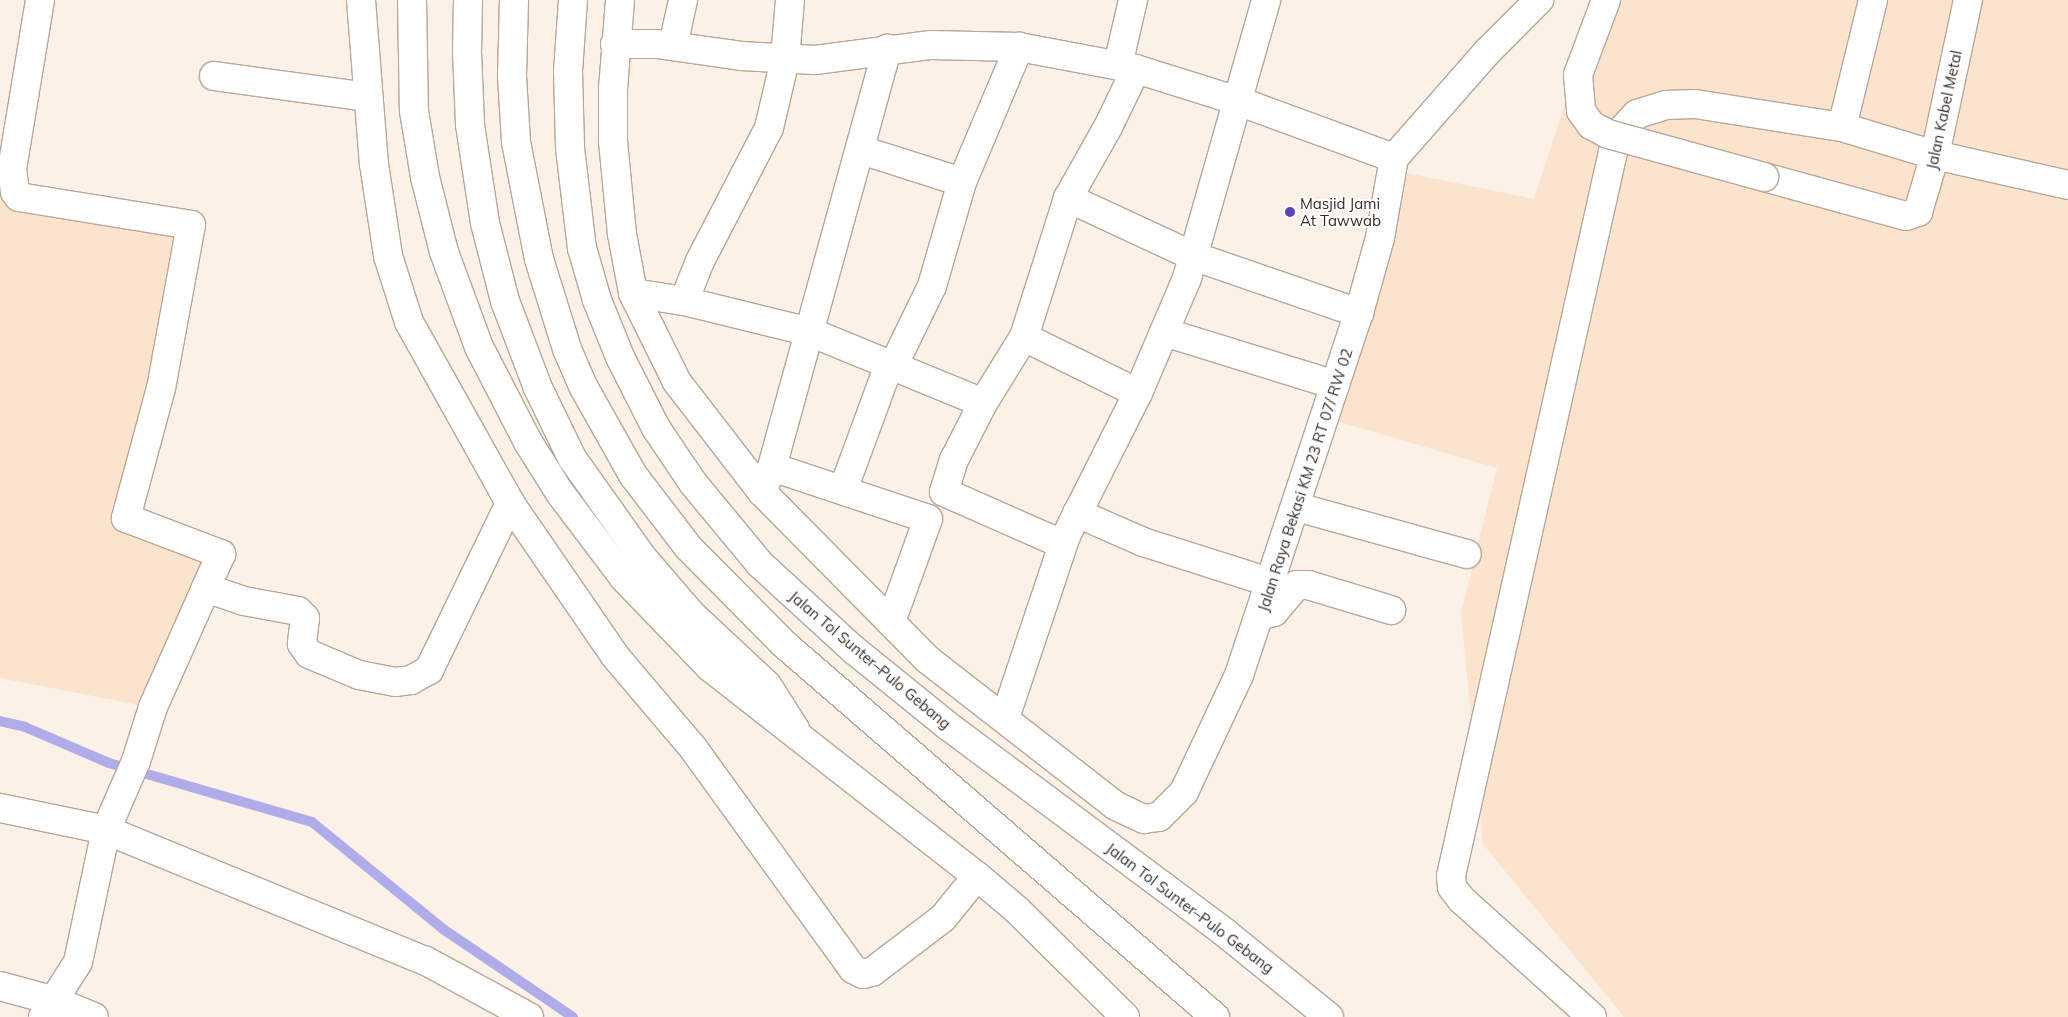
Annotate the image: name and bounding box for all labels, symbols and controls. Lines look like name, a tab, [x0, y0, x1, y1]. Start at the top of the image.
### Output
street label: Jalan Kabel Metal	[1923, 49, 1965, 171]
place label: Masjid Jami At Tawwab	[1300, 194, 1381, 229]
marker: Masjid Jami At Tawwab	[1284, 206, 1296, 218]
street label: Jalan Raya Bekasi KM 23 RT 07/ RW 02	[1254, 346, 1356, 614]
street label: Jalan Tol Sunter–Pulo Gebang	[786, 587, 954, 733]
street label: Jalan Tol Sunter–Pulo Gebang	[1103, 839, 1277, 977]

